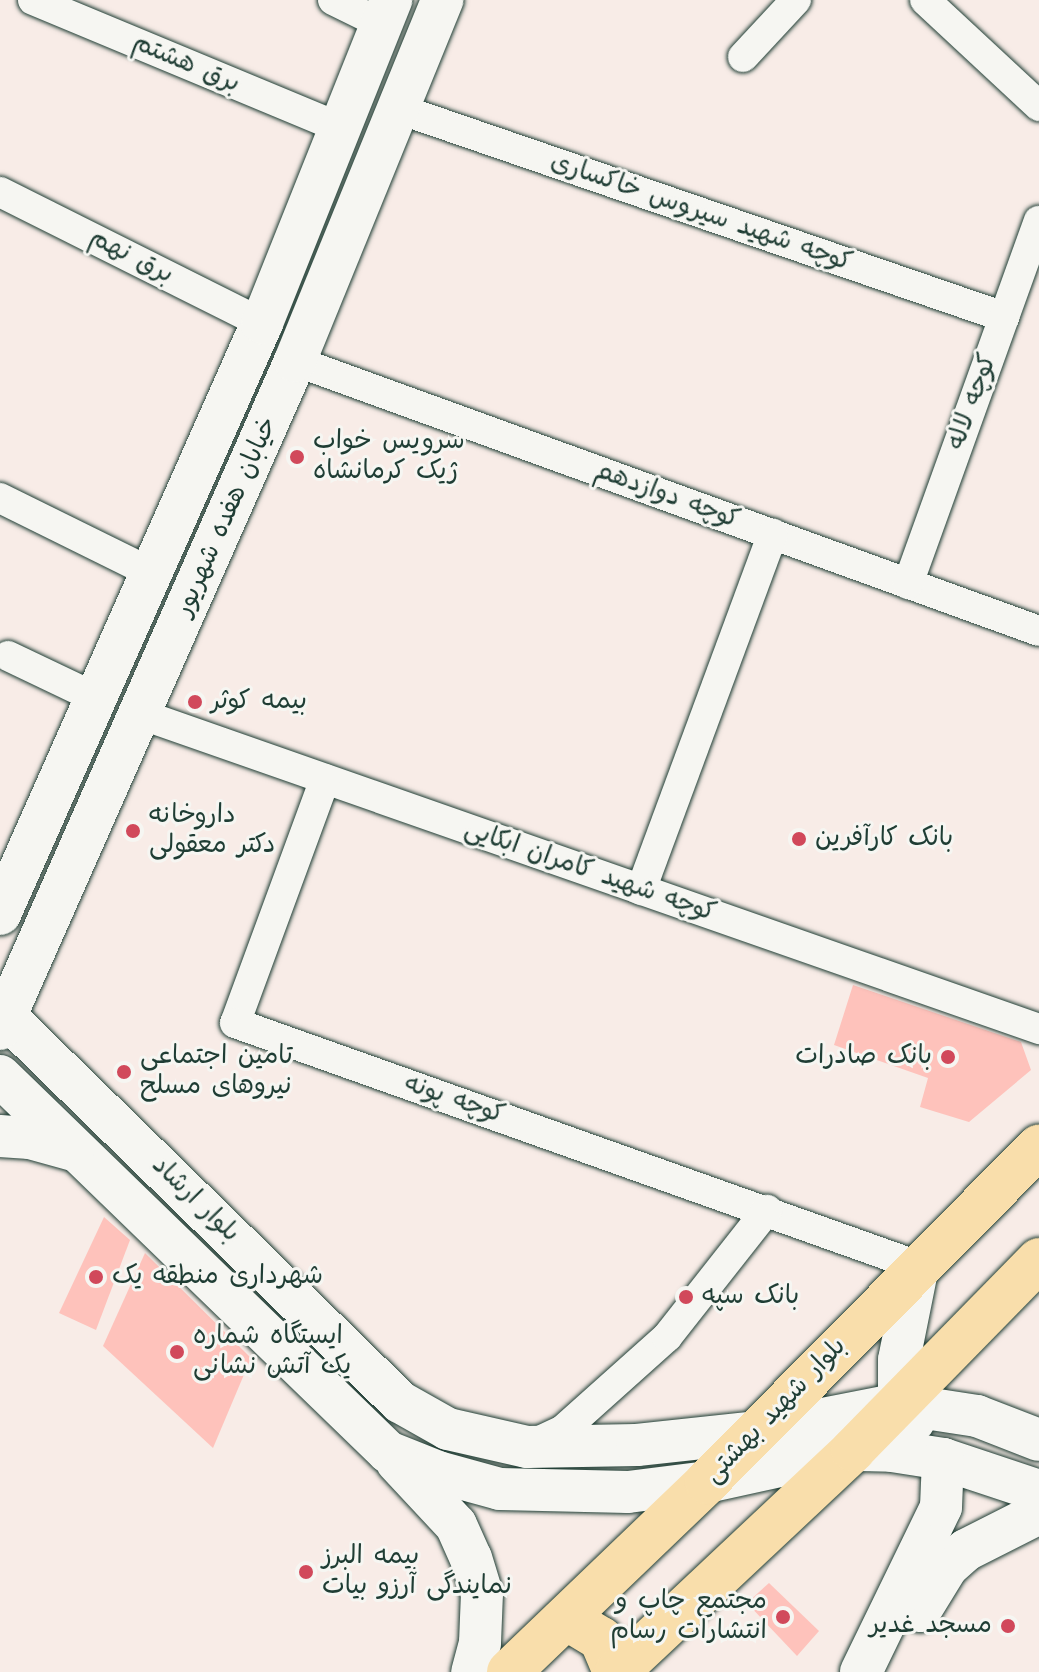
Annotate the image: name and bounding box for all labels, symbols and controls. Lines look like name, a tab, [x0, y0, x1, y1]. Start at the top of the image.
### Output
street label: برق هشتم	[128, 27, 244, 101]
street label: کوچه شهید سیروس خاکساری	[546, 147, 856, 279]
street label: برق نهم	[84, 223, 178, 291]
street label: کوچه لاله	[941, 350, 1005, 454]
street label: خیابان هفده شهریور	[169, 412, 285, 622]
place label: سرویس خواب ژیک کرمانشاه	[313, 426, 465, 488]
marker: سرویس خواب ژیک کرمانشاه	[288, 448, 306, 466]
street label: کوچه دوازدهم	[590, 455, 744, 537]
place label: بیمه کوثر	[211, 686, 307, 718]
marker: بیمه کوثر	[186, 693, 204, 711]
place label: داروخانه دکتر معقولی	[149, 800, 275, 862]
street label: کوچه شهید کامران ابکایی	[460, 814, 720, 930]
marker: داروخانه دکتر معقولی	[124, 822, 142, 840]
place label: بانک کارآفرین	[815, 823, 953, 855]
marker: بانک کارآفرین	[790, 830, 808, 848]
place label: تامین اجتماعی نیروهای مسلح	[140, 1041, 293, 1102]
place label: بانک صادرات	[795, 1041, 932, 1073]
marker: بانک صادرات	[939, 1048, 957, 1066]
marker: تامین اجتماعی نیروهای مسلح	[115, 1063, 133, 1081]
street label: کوچه پونه	[399, 1068, 509, 1132]
street label: بلوار ارشاد	[144, 1150, 246, 1250]
place label: شهرداری منطقه یک	[112, 1261, 323, 1293]
marker: شهرداری منطقه یک	[87, 1268, 105, 1286]
place label: بانک سپه	[702, 1281, 799, 1313]
marker: بانک سپه	[677, 1288, 695, 1306]
place label: ایستگاه شماره یک آتش نشانی	[193, 1321, 351, 1382]
street label: بلوار شهید بهشتی	[699, 1332, 853, 1490]
marker: ایستگاه شماره یک آتش نشانی	[168, 1343, 186, 1361]
place label: بیمه البرز نمایندگی آرزو بیات	[322, 1541, 512, 1602]
marker: بیمه البرز نمایندگی آرزو بیات	[297, 1563, 315, 1581]
place label: مجتمع چاپ و انتشارات رسام	[610, 1586, 767, 1648]
marker: مجتمع چاپ و انتشارات رسام	[774, 1608, 792, 1626]
place label: مسجد غدیر	[869, 1610, 992, 1642]
marker: مسجد غدیر	[999, 1617, 1017, 1635]

